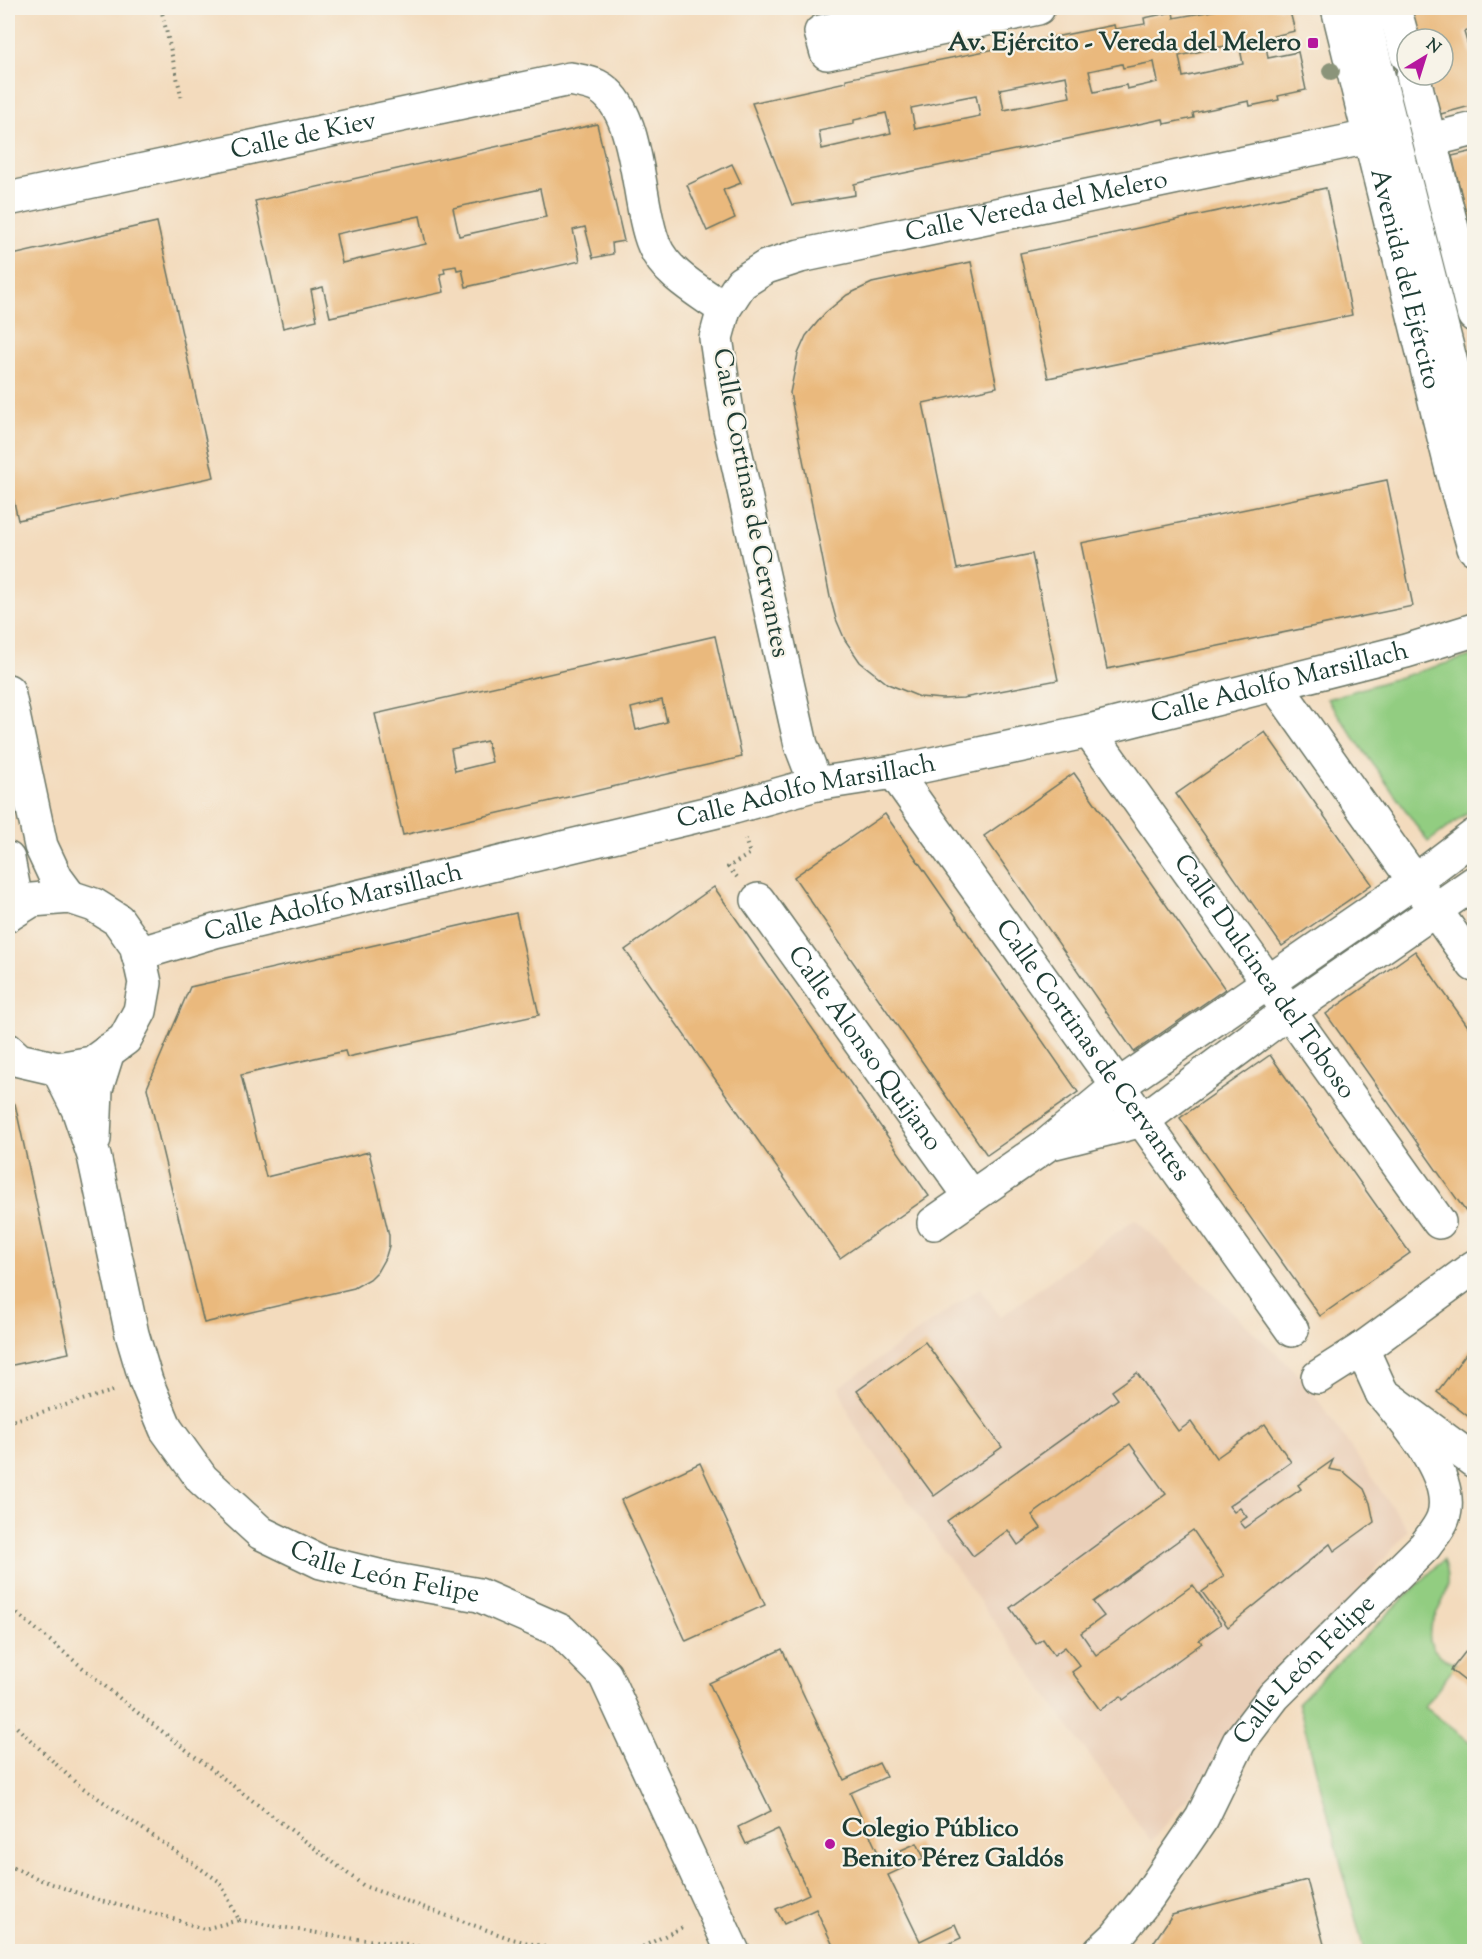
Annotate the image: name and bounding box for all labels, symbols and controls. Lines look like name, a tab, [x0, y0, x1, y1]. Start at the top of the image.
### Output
place label: Av. Ejército - Vereda del Melero	[948, 25, 1301, 62]
north arrow	[1395, 27, 1455, 87]
text: N	[1421, 34, 1445, 60]
marker: Av. Ejército - Vereda del Melero	[1306, 36, 1320, 50]
street label: Calle de Kiev	[227, 102, 380, 169]
street label: Calle Vereda del Melero	[902, 161, 1171, 252]
street label: Avenida del Ejército	[1360, 165, 1450, 393]
street label: Calle Cortinas de Cervantes	[702, 345, 798, 661]
street label: Calle Adolfo Marsillach	[1147, 633, 1412, 733]
street label: Calle Adolfo Marsillach	[673, 745, 939, 839]
street label: Calle Dulcinea del Toboso	[1164, 847, 1364, 1107]
street label: Calle Adolfo Marsillach	[200, 854, 466, 952]
street label: Calle Cortinas de Cervantes	[986, 912, 1199, 1189]
street label: Calle Alonso Quijano	[778, 938, 951, 1159]
street label: Calle León Felipe	[283, 1531, 482, 1613]
street label: Calle León Felipe	[1224, 1586, 1384, 1753]
place label: Colegio Público Benito Pérez Galdós	[842, 1811, 1064, 1878]
marker: Colegio Público Benito Pérez Galdós	[823, 1837, 837, 1851]

